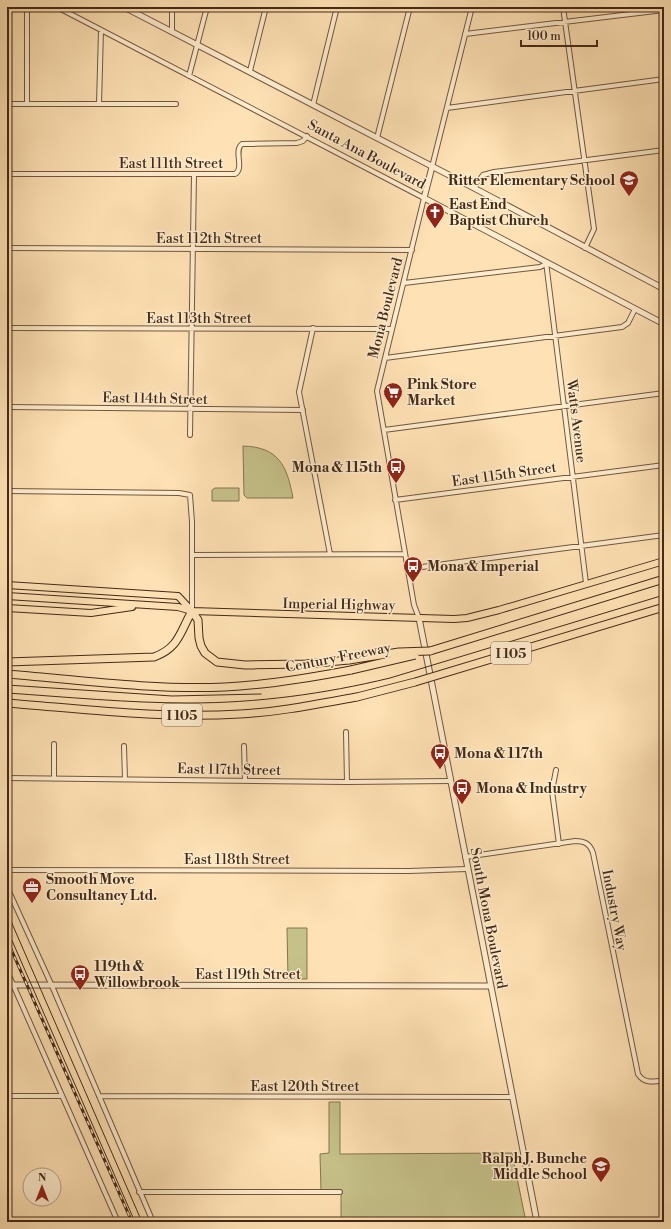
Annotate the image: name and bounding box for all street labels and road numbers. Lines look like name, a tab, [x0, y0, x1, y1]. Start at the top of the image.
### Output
street label: Santa Ana Boulevard	[304, 116, 429, 194]
street label: East 111th Street	[119, 155, 223, 173]
street label: East 112th Street	[156, 230, 262, 248]
street label: Mona Boulevard	[365, 256, 407, 361]
street label: East 113th Street	[146, 310, 252, 328]
street label: Watts Avenue	[562, 377, 590, 464]
street label: East 114th Street	[102, 389, 208, 409]
street label: East 115th Street	[451, 459, 558, 491]
street label: Imperial Highway	[283, 595, 396, 615]
street label: Century Freeway	[284, 639, 393, 677]
road number: I 105	[491, 642, 531, 664]
road number: I 105	[162, 704, 202, 726]
street label: East 117th Street	[177, 760, 281, 780]
street label: South Mona Boulevard	[465, 846, 511, 990]
street label: East 118th Street	[184, 851, 290, 869]
street label: Industry Way	[597, 868, 631, 953]
street label: East 119th Street	[195, 966, 301, 984]
street label: East 120th Street	[251, 1078, 359, 1096]

